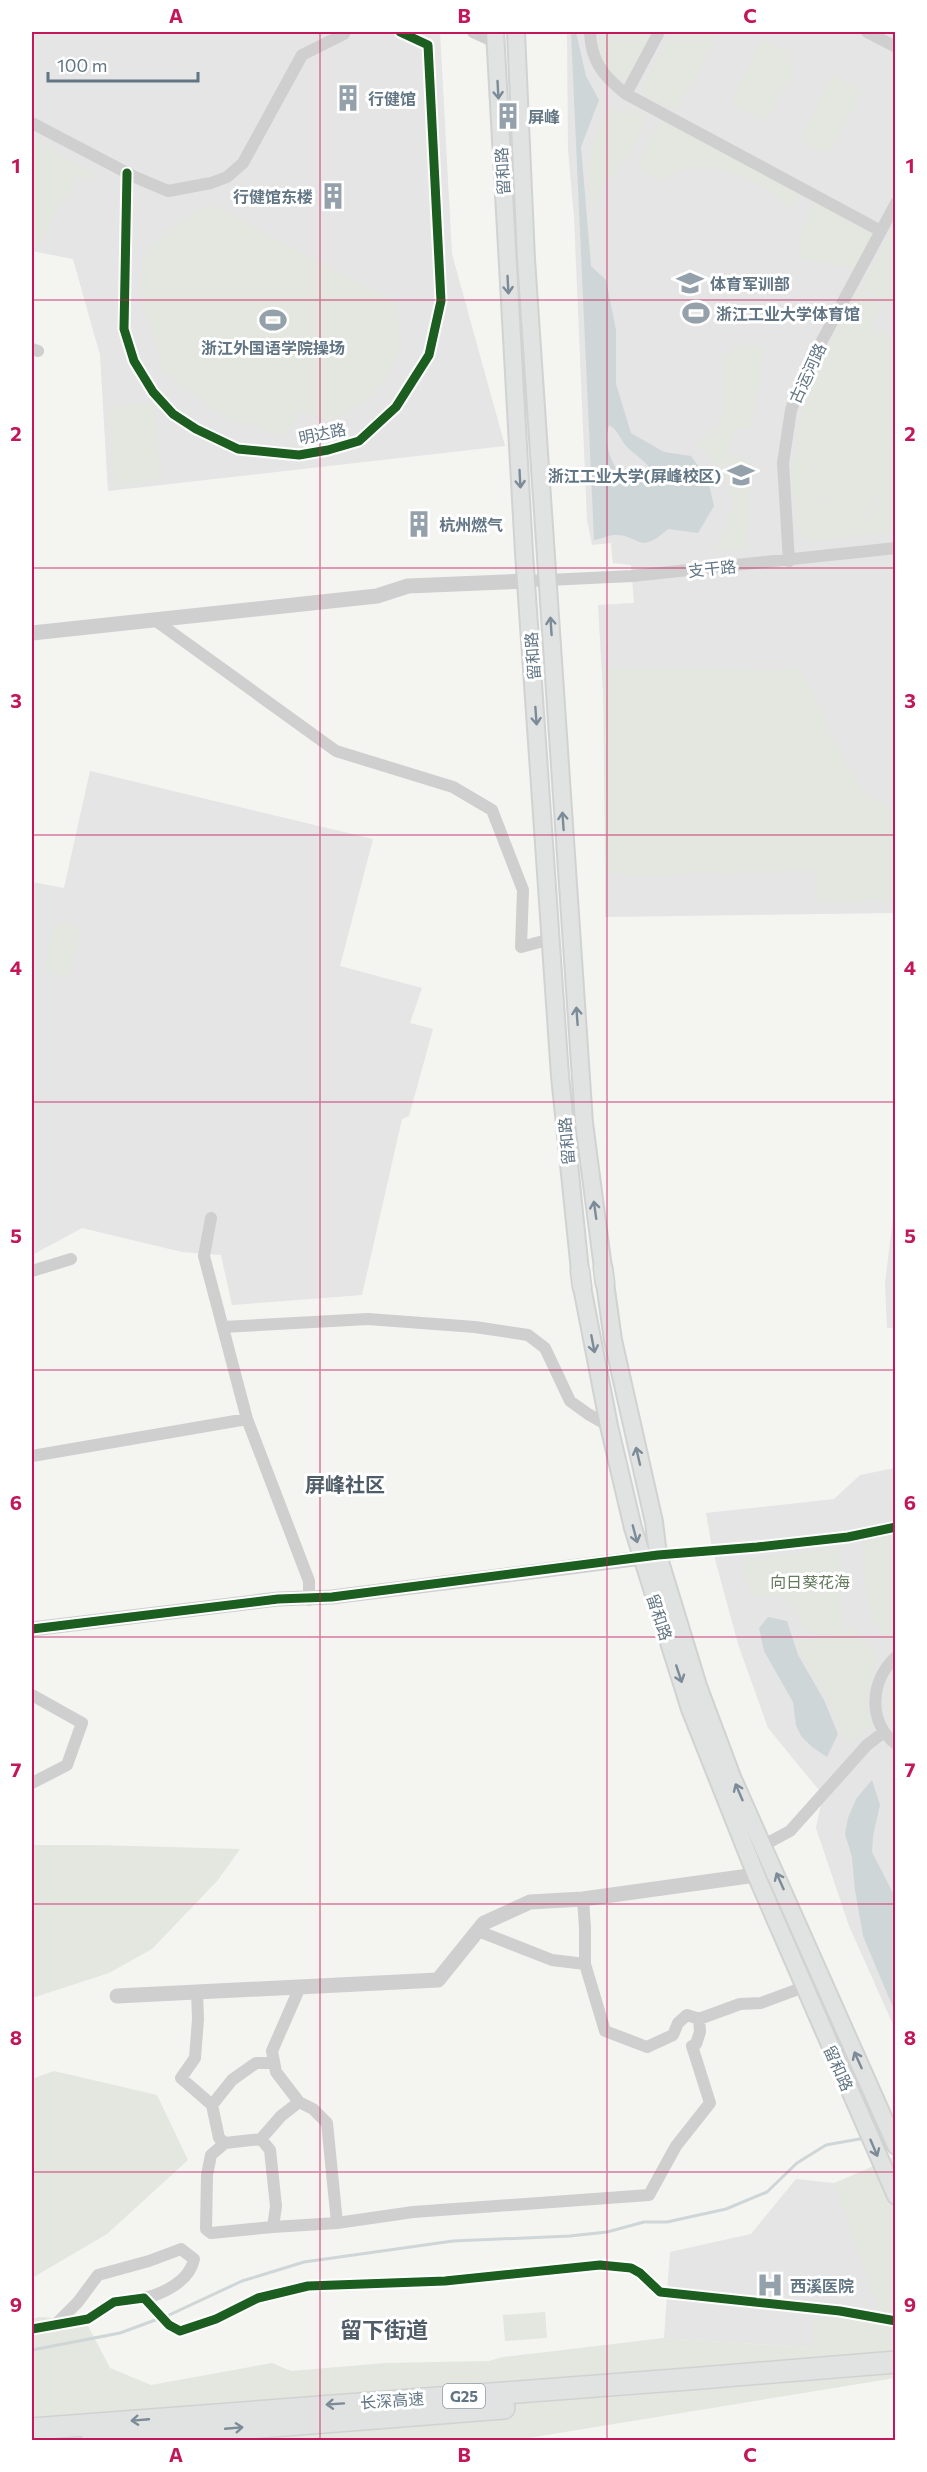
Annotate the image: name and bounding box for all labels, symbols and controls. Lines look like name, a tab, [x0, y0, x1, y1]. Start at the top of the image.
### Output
text: A	[169, 3, 183, 27]
text: B	[457, 3, 471, 27]
text: C	[743, 3, 757, 27]
scale bar	[48, 45, 198, 83]
text: 100 m	[57, 54, 107, 76]
one-way arrow	[492, 79, 503, 99]
building icon: 行健馆	[333, 83, 363, 113]
place label: 行健馆	[368, 89, 416, 108]
building icon: 屏峰	[493, 101, 523, 131]
place label: 屏峰	[528, 107, 560, 126]
street label: 留和路	[491, 147, 513, 195]
text: 1	[11, 153, 21, 177]
text: 1	[905, 153, 915, 177]
building icon: 行健馆东楼	[318, 181, 348, 211]
place label: 行健馆东楼	[233, 187, 313, 206]
school or university icon: 体育军训部	[675, 268, 705, 298]
one-way arrow	[503, 274, 514, 294]
place label: 体育军训部	[710, 274, 790, 293]
sports icon: 浙江工业大学体育馆	[681, 298, 711, 328]
place label: 浙江工业大学体育馆	[716, 304, 860, 323]
sports icon: 浙江外国语学院操场	[258, 305, 288, 335]
place label: 浙江外国语学院操场	[201, 338, 345, 357]
street label: 古运河路	[785, 340, 829, 406]
street label: 明达路	[297, 419, 347, 447]
text: 2	[10, 421, 22, 445]
text: 2	[904, 421, 916, 445]
school or university icon: 浙江工业大学(屏峰校区)	[726, 460, 756, 490]
place label: 浙江工业大学(屏峰校区)	[548, 466, 721, 485]
one-way arrow	[514, 469, 525, 489]
building icon: 杭州燃气	[404, 509, 434, 539]
place label: 杭州燃气	[439, 515, 503, 534]
street label: 支干路	[687, 556, 737, 580]
one-way arrow	[545, 617, 556, 637]
street label: 留和路	[521, 631, 543, 681]
text: 3	[10, 688, 22, 712]
text: 3	[904, 688, 916, 712]
one-way arrow	[531, 705, 542, 725]
one-way arrow	[558, 812, 569, 831]
text: 4	[10, 955, 22, 979]
text: 4	[904, 955, 916, 979]
one-way arrow	[571, 1006, 582, 1026]
street label: 留和路	[554, 1116, 578, 1166]
one-way arrow	[589, 1200, 600, 1220]
text: 5	[10, 1223, 22, 1247]
text: 5	[904, 1223, 916, 1247]
one-way arrow	[588, 1334, 599, 1353]
one-way arrow	[632, 1447, 644, 1466]
district label: 屏峰社区	[305, 1472, 385, 1496]
text: 6	[10, 1490, 22, 1514]
text: 6	[904, 1490, 916, 1514]
one-way arrow	[630, 1525, 642, 1544]
park label: 向日葵花海	[770, 1572, 850, 1591]
street label: 留和路	[644, 1591, 676, 1643]
one-way arrow	[674, 1664, 685, 1683]
text: 7	[11, 1757, 22, 1781]
text: 7	[905, 1757, 916, 1781]
one-way arrow	[733, 1784, 744, 1802]
one-way arrow	[774, 1873, 785, 1891]
text: 8	[10, 2025, 22, 2049]
text: 8	[904, 2025, 916, 2049]
street label: 留和路	[821, 2042, 857, 2094]
one-way arrow	[852, 2051, 863, 2070]
one-way arrow	[869, 2138, 880, 2156]
hospital icon: 西溪医院	[755, 2270, 785, 2300]
place label: 西溪医院	[790, 2276, 854, 2295]
text: 9	[10, 2292, 22, 2316]
text: 9	[904, 2292, 916, 2316]
district label: 留下街道	[340, 2316, 428, 2343]
road number: G25	[443, 2384, 485, 2408]
street label: 长深高速	[359, 2388, 425, 2412]
one-way arrow	[325, 2399, 345, 2410]
one-way arrow	[131, 2415, 151, 2426]
one-way arrow	[223, 2423, 243, 2434]
text: A	[169, 2442, 183, 2466]
text: B	[457, 2442, 471, 2466]
text: C	[743, 2442, 757, 2466]

